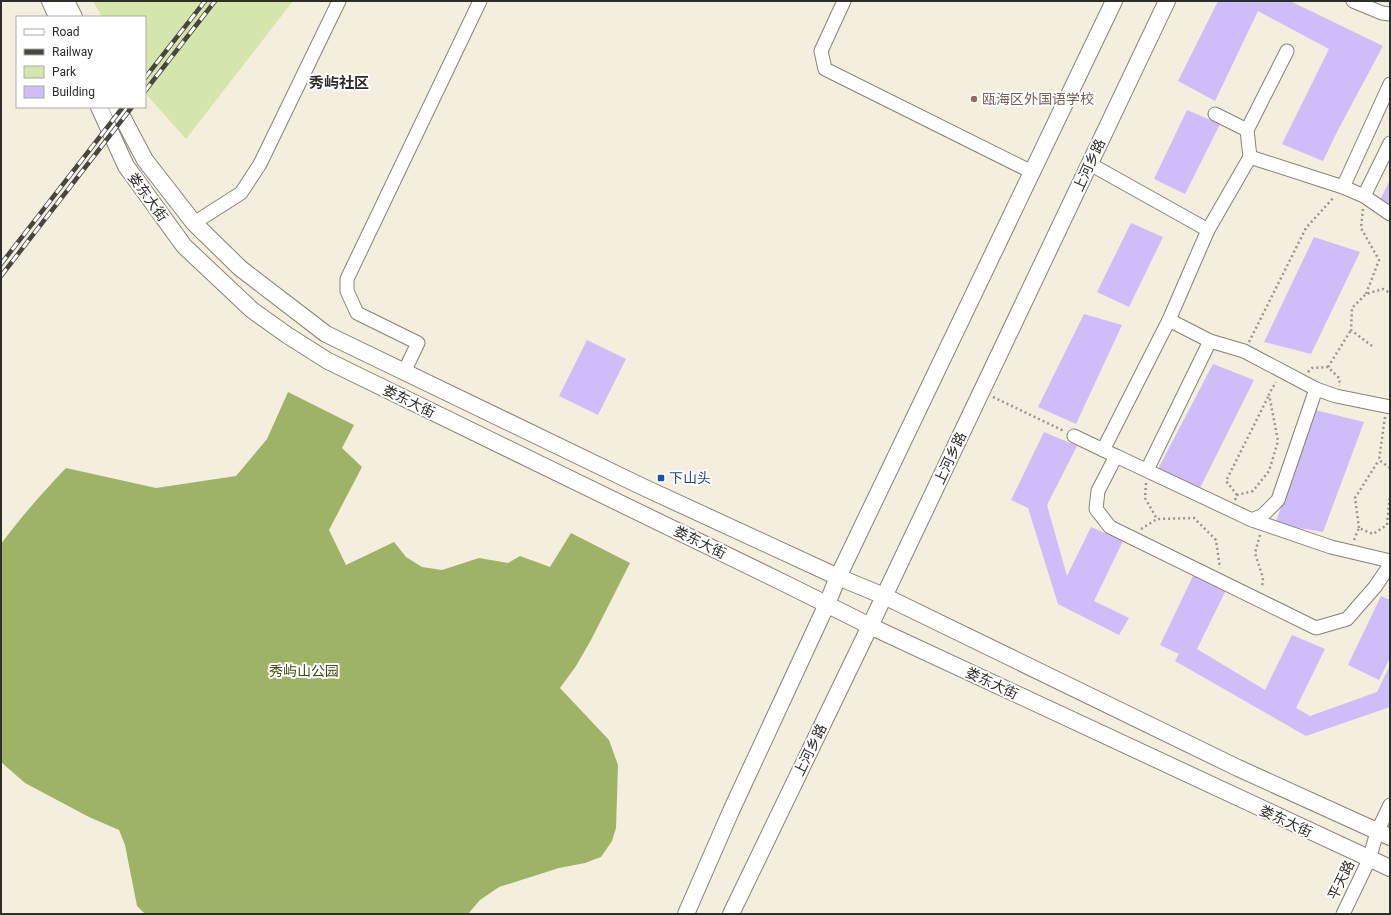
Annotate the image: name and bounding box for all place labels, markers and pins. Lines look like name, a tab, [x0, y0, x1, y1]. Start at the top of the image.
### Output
place label: 瓯海区外国语学校	[982, 91, 1094, 107]
marker: 瓯海区外国语学校	[969, 94, 979, 104]
place label: 下山头	[669, 470, 711, 486]
marker: 下山头	[656, 473, 666, 483]

